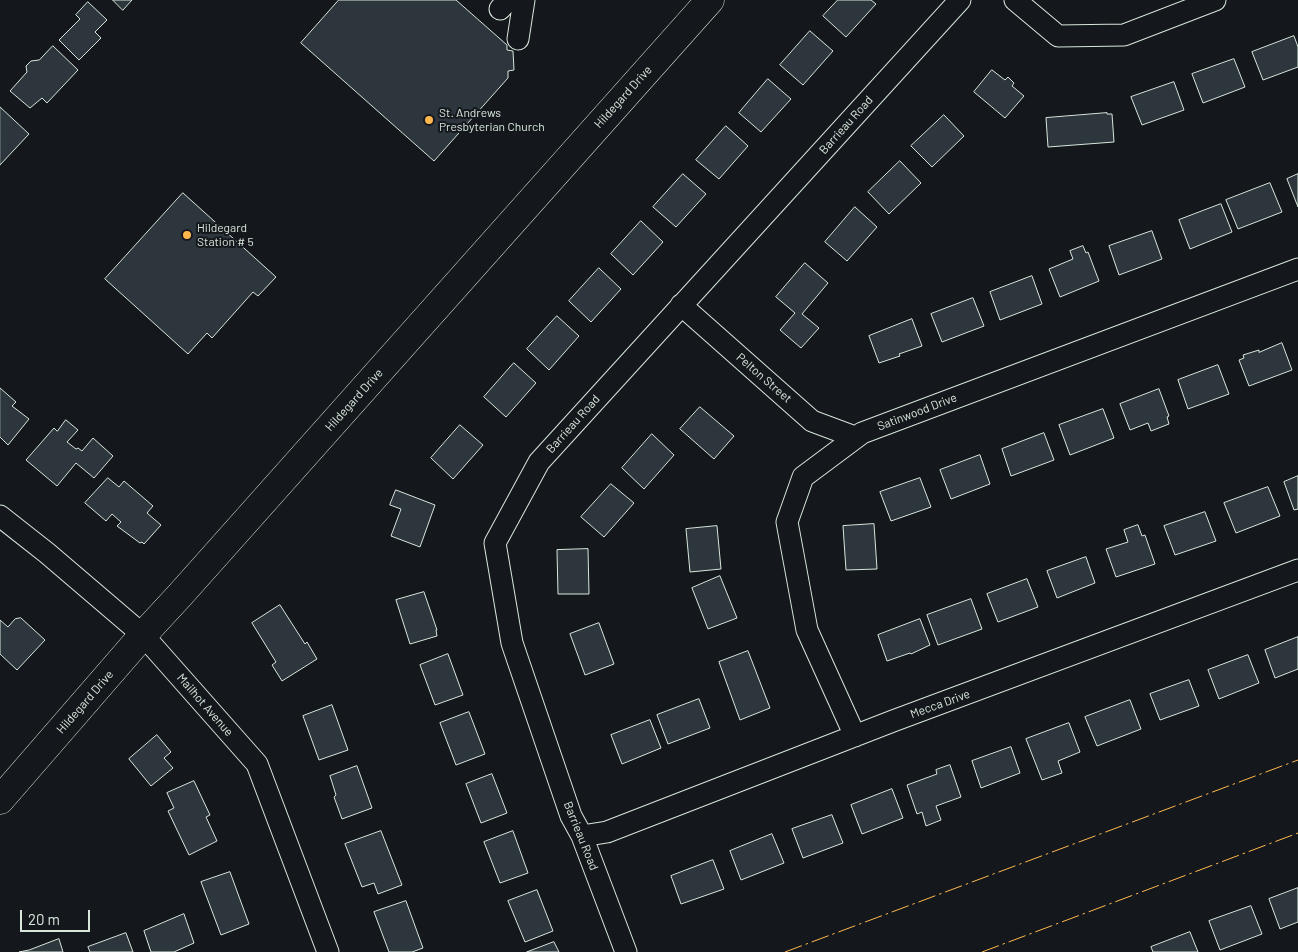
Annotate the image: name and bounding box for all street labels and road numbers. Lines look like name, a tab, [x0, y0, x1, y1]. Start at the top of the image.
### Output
street label: Hildegard Drive	[591, 63, 655, 131]
street label: Barrieau Road	[816, 93, 876, 157]
street label: Pelton Street	[733, 350, 795, 406]
street label: Hildegard Drive	[322, 366, 386, 434]
street label: Satinwood Drive	[875, 390, 959, 434]
street label: Barrieau Road	[543, 392, 603, 456]
street label: Hildegard Drive	[54, 667, 116, 737]
street label: Mailhot Avenue	[174, 671, 236, 739]
street label: Mecca Drive	[908, 687, 972, 721]
street label: Barrieau Road	[561, 799, 601, 873]

